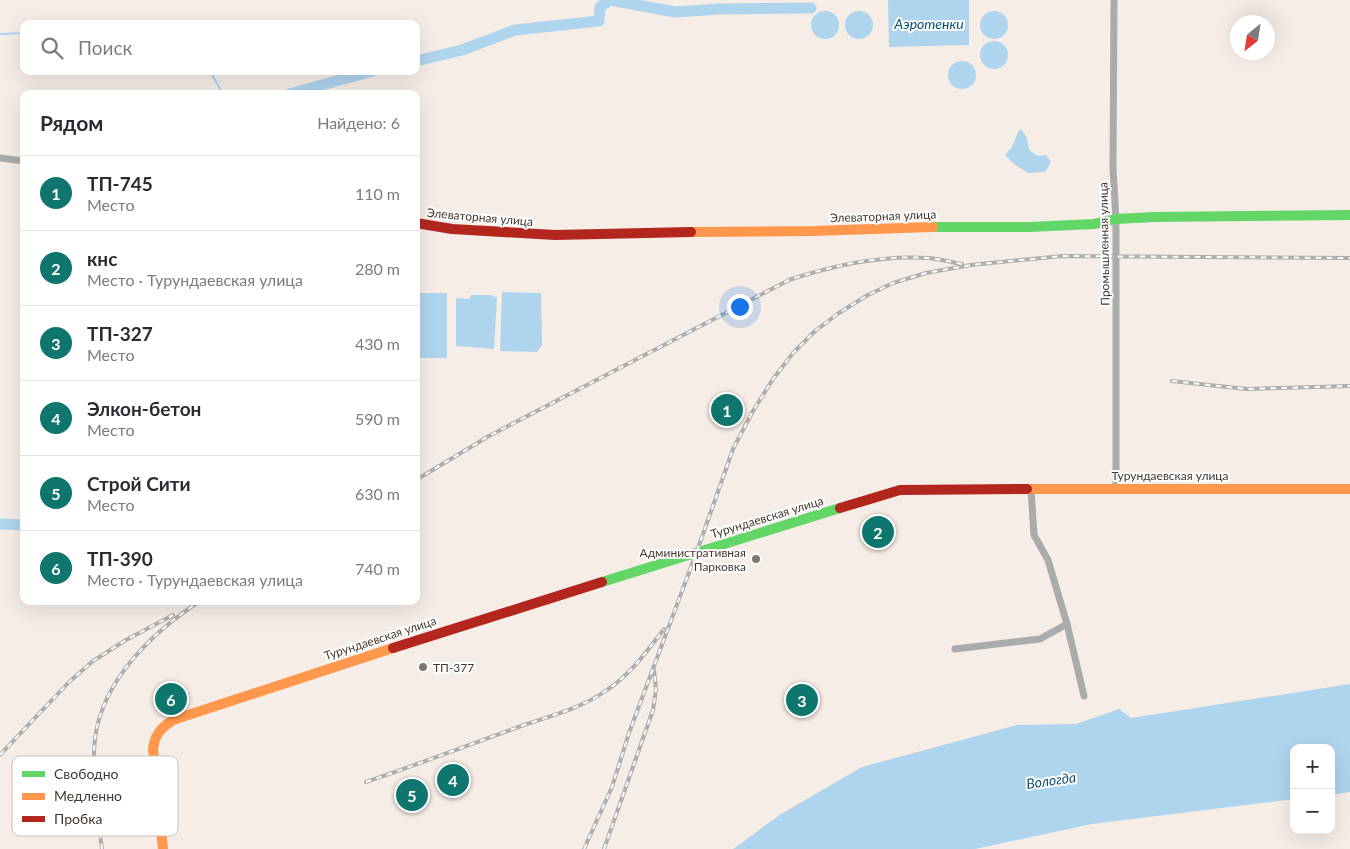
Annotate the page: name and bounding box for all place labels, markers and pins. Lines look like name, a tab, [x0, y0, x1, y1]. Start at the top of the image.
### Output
pin: 1	[711, 391, 743, 429]
pin: 2	[862, 513, 894, 551]
place label: Административная Парковка	[639, 545, 746, 574]
marker: Административная Парковка	[750, 553, 762, 565]
place label: ТП-377	[433, 660, 474, 675]
marker: ТП-377	[417, 661, 429, 673]
pin: 6	[155, 680, 187, 718]
pin: 3	[786, 681, 818, 719]
pin: 4	[437, 761, 469, 799]
pin: 5	[396, 776, 428, 814]

